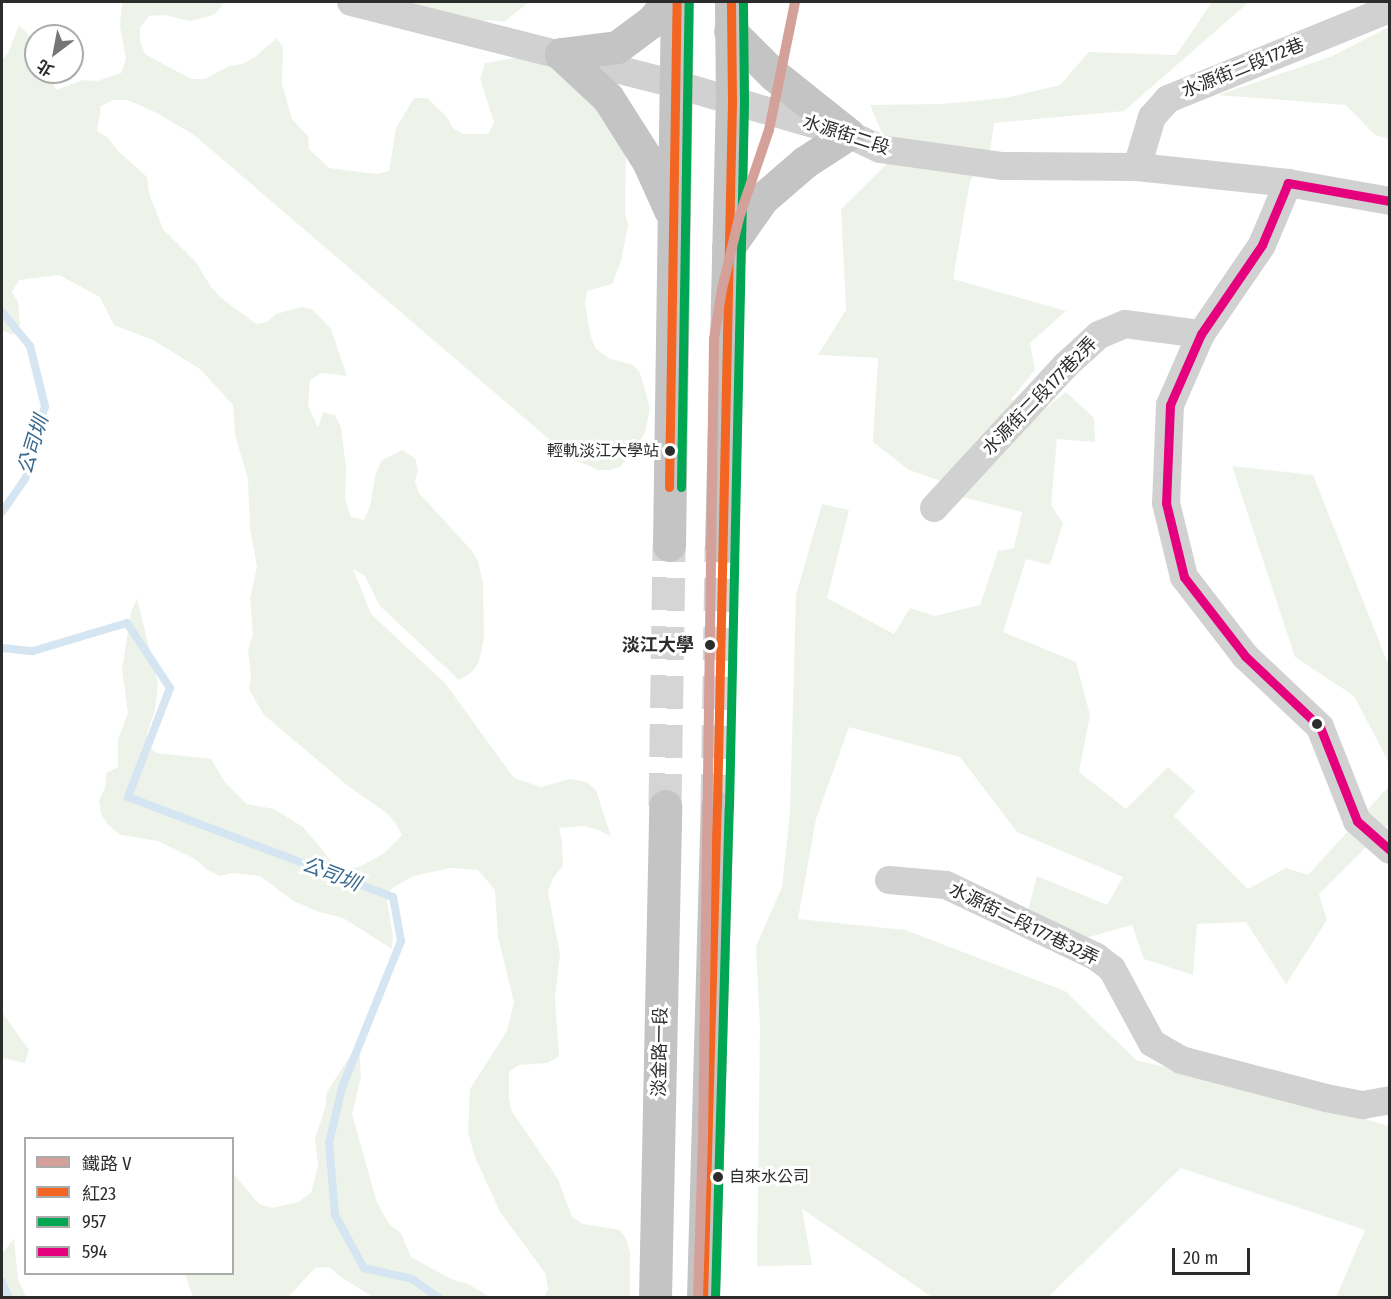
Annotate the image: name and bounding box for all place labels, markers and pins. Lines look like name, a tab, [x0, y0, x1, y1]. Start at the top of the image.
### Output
place label: 輕軌淡江大學站	[547, 441, 659, 461]
marker: 輕軌淡江大學站	[664, 445, 676, 457]
place label: 淡江大學	[622, 634, 694, 656]
marker: 淡江大學	[699, 634, 721, 656]
unlabelled marker	[1311, 718, 1323, 730]
place label: 自來水公司	[729, 1167, 809, 1187]
marker: 自來水公司	[712, 1171, 724, 1183]

